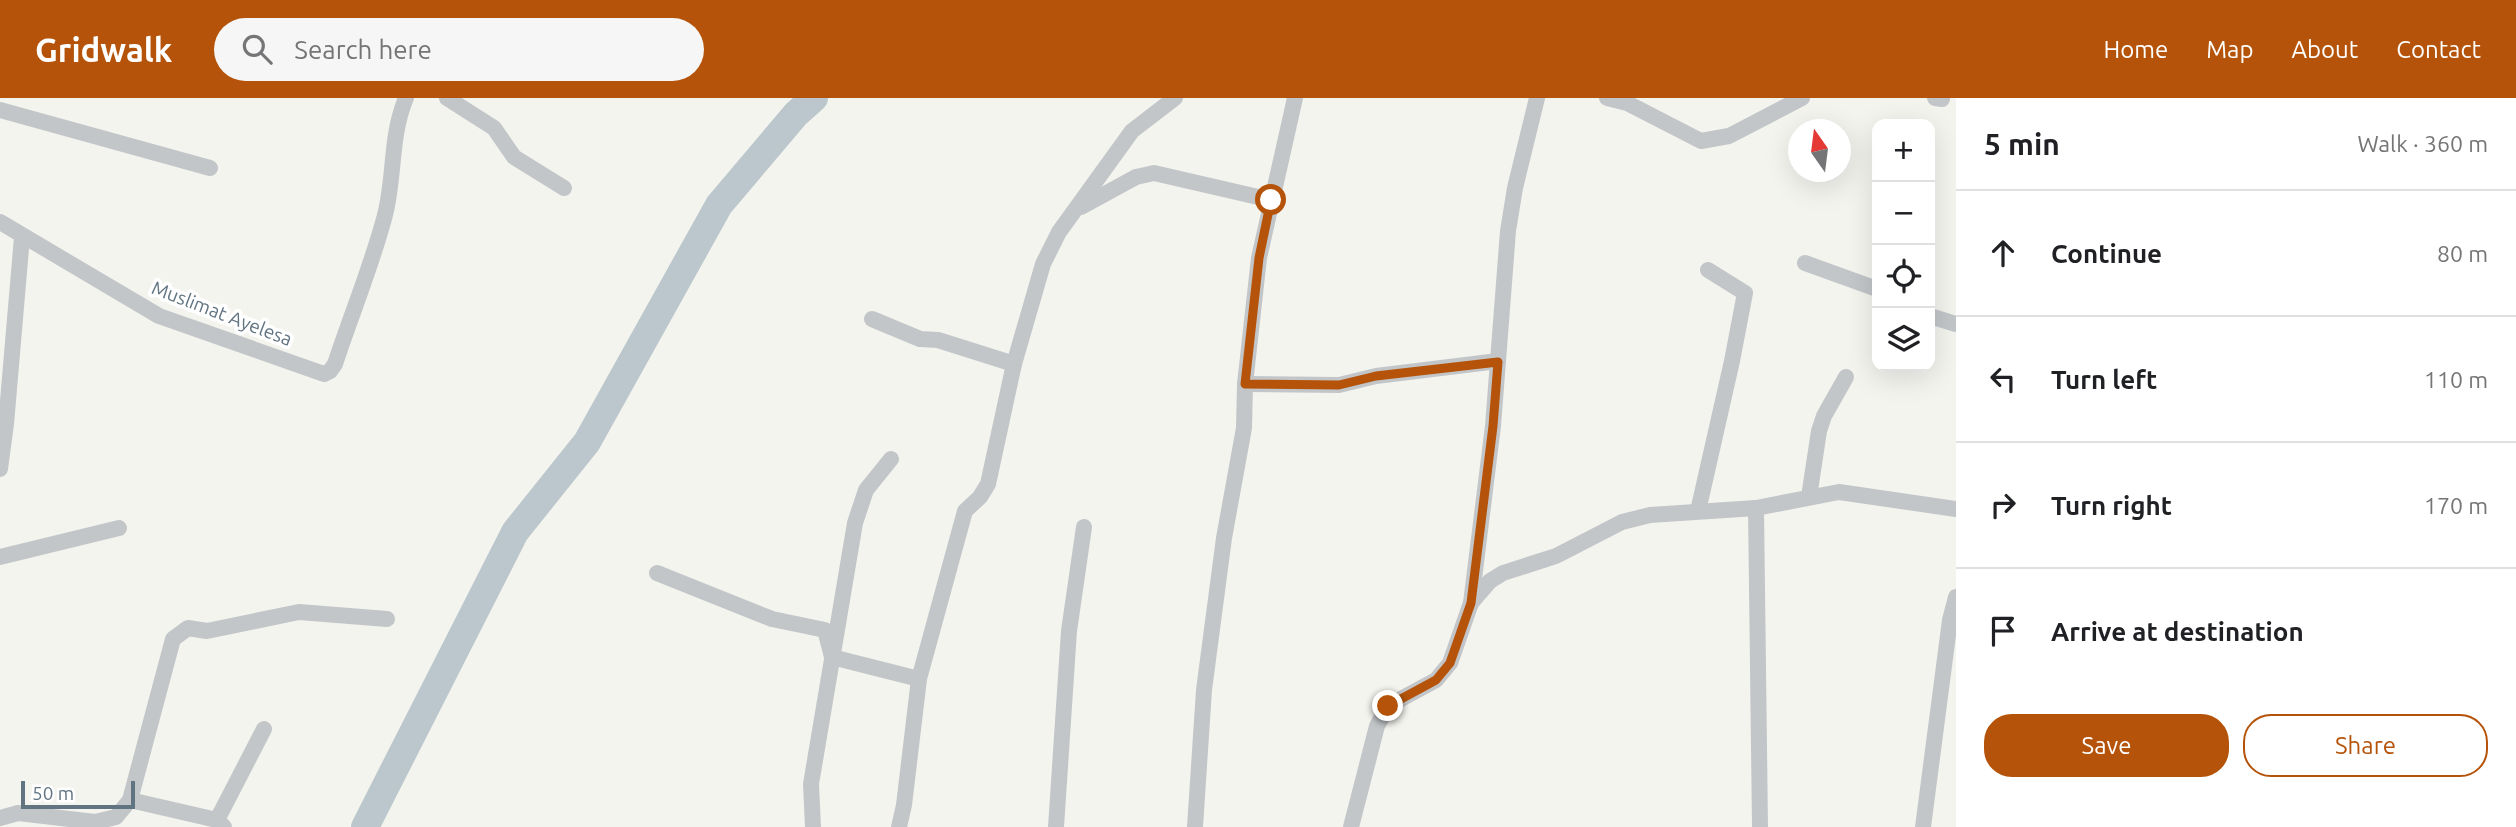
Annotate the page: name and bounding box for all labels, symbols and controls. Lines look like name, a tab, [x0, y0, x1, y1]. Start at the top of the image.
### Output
search box	[214, 18, 704, 81]
icon: search	[238, 30, 276, 68]
text: Gridwalk	[35, 31, 172, 68]
text: Search here	[294, 35, 432, 64]
text: Home	[2103, 36, 2168, 63]
text: Map	[2206, 36, 2253, 63]
text: About	[2291, 36, 2358, 63]
text: Contact	[2396, 36, 2481, 63]
north arrow	[1788, 119, 1851, 182]
map controls	[1872, 119, 1935, 371]
button: +	[1872, 119, 1935, 182]
text: 5 min	[1984, 127, 2060, 161]
text: Walk · 360 m	[2357, 131, 2488, 156]
button: −	[1872, 182, 1935, 245]
route start	[1255, 184, 1286, 215]
icon: ahead	[1984, 234, 2022, 272]
text: Continue	[2051, 239, 2162, 268]
text: 80 m	[2437, 241, 2488, 266]
button: locate	[1872, 245, 1935, 308]
street label: Muslimat Ayelesa	[149, 276, 295, 350]
button: layers	[1872, 308, 1935, 371]
icon: left	[1984, 360, 2022, 398]
text: Turn left	[2051, 365, 2157, 394]
text: 110 m	[2424, 367, 2488, 392]
icon: right	[1984, 486, 2022, 524]
text: Turn right	[2051, 491, 2172, 520]
text: 170 m	[2424, 493, 2488, 518]
icon: arrive	[1984, 612, 2022, 650]
text: Arrive at destination	[2051, 617, 2304, 646]
route end	[1372, 690, 1403, 721]
button: Save	[1984, 714, 2229, 777]
button: Share	[2243, 714, 2488, 777]
scale bar	[21, 778, 135, 810]
text: 50 m	[32, 782, 74, 804]

